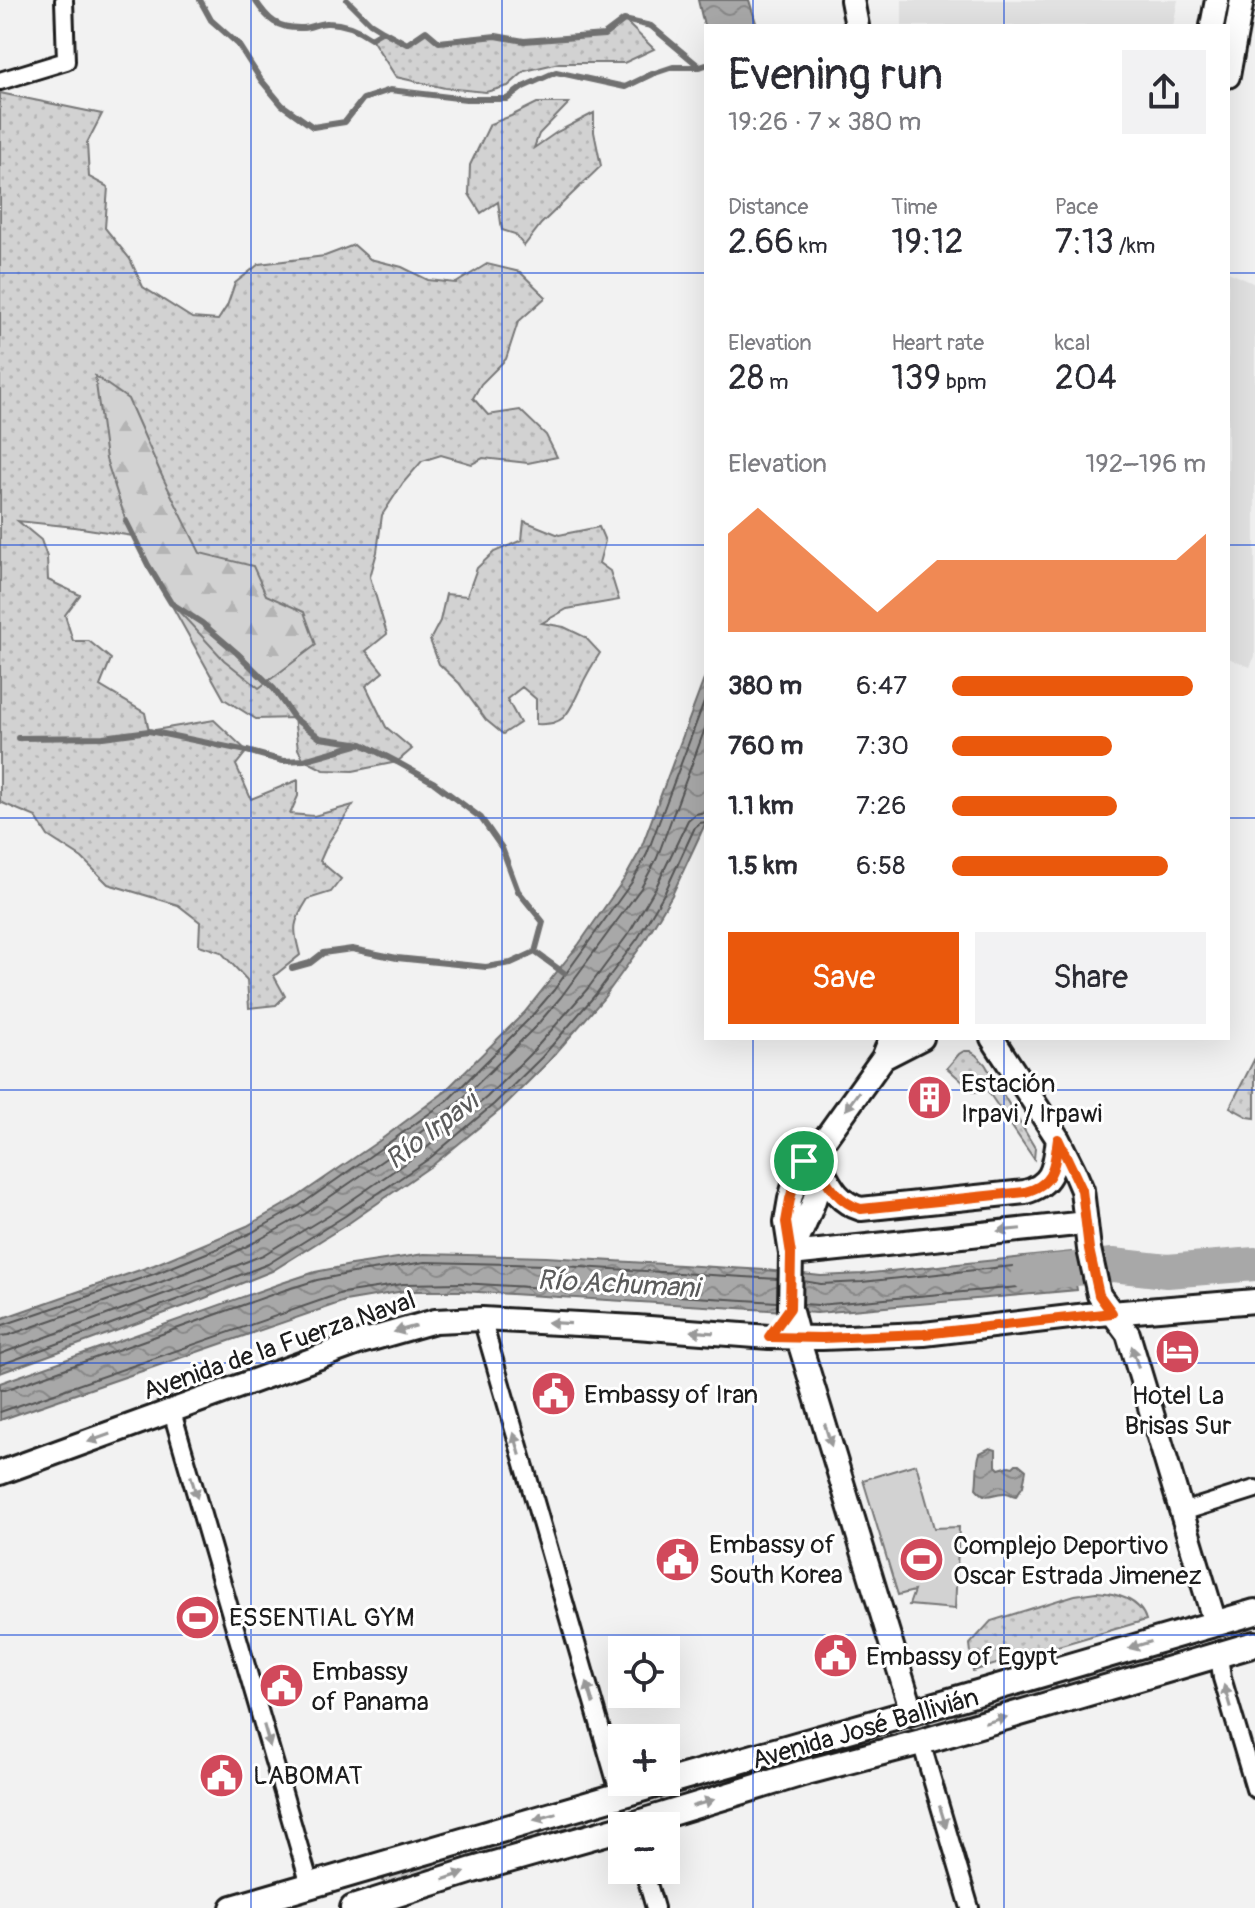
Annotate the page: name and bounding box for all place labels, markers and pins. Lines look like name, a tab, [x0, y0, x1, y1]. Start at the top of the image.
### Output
place label: Estación Irpavi / Irpawi	[961, 1068, 1102, 1130]
building icon: Estación Irpavi / Irpawi	[906, 1074, 954, 1122]
pin	[770, 1127, 838, 1195]
hotel icon: Hotel La Brisas Sur	[1154, 1328, 1202, 1376]
public building icon: Embassy of Iran	[529, 1370, 577, 1418]
place label: Embassy of Iran	[584, 1379, 758, 1411]
place label: Hotel La Brisas Sur	[1124, 1380, 1232, 1442]
place label: Embassy of South Korea	[709, 1529, 843, 1591]
place label: Complejo Deportivo Oscar Estrada Jimenez	[953, 1530, 1202, 1592]
public building icon: Embassy of South Korea	[654, 1535, 702, 1583]
sports icon: Complejo Deportivo Oscar Estrada Jimenez	[898, 1536, 946, 1584]
sports icon: ESSENTIAL GYM	[174, 1593, 222, 1641]
place label: ESSENTIAL GYM	[229, 1602, 414, 1634]
public building icon: Embassy of Egypt	[811, 1632, 859, 1680]
place label: Embassy of Egypt	[866, 1641, 1059, 1673]
place label: Embassy of Panama	[312, 1656, 429, 1718]
public building icon: Embassy of Panama	[257, 1662, 305, 1710]
public building icon: LABOMAT	[198, 1751, 246, 1799]
place label: LABOMAT	[253, 1760, 363, 1792]

